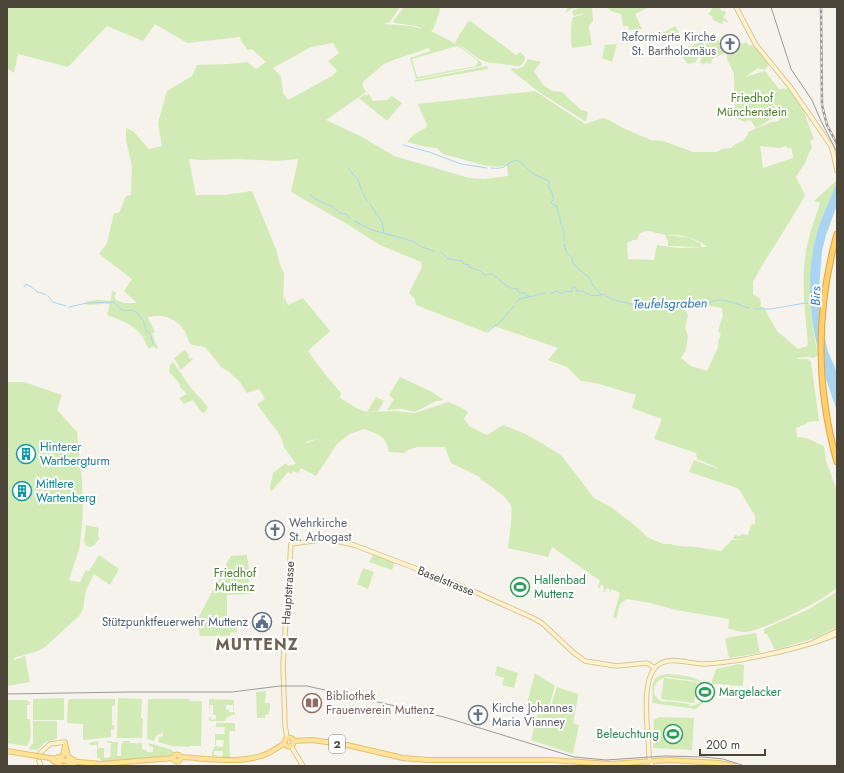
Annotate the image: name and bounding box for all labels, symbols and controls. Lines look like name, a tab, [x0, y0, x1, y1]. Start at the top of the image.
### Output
place label: Reformierte Kirche St. Bartholomäus	[622, 28, 716, 60]
church icon: Reformierte Kirche St. Bartholomäus	[719, 33, 741, 55]
park label: Friedhof Münchenstein	[717, 89, 787, 121]
water label: Birs	[806, 285, 825, 306]
water label: Teufelsgraben	[632, 293, 708, 314]
place label: Hinterer Wartbergturm	[40, 438, 110, 470]
building icon: Hinterer Wartbergturm	[15, 443, 37, 465]
place label: Mittlere Wartenberg	[36, 475, 96, 507]
building icon: Mittlere Wartenberg	[11, 480, 33, 502]
place label: Wehrkirche St. Arbogast	[289, 514, 352, 546]
church icon: Wehrkirche St. Arbogast	[264, 519, 286, 541]
street label: Hauptstrasse	[277, 561, 299, 625]
street label: Baselstrasse	[415, 561, 477, 601]
park label: Friedhof Muttenz	[214, 564, 257, 596]
place label: Hallenbad Muttenz	[534, 571, 586, 603]
sports icon: Hallenbad Muttenz	[509, 576, 531, 598]
public building icon: Stützpunktfeuerwehr Muttenz	[251, 611, 273, 633]
place label: Stützpunktfeuerwehr Muttenz	[102, 613, 248, 631]
district label: MUTTENZ	[215, 633, 299, 656]
sports icon: Margelacker	[694, 681, 716, 703]
place label: Margelacker	[719, 683, 782, 701]
place label: Bibliothek Frauenverein Muttenz	[326, 687, 435, 719]
library icon: Bibliothek Frauenverein Muttenz	[301, 692, 323, 714]
place label: Kirche Johannes Maria Vianney	[492, 699, 573, 731]
church icon: Kirche Johannes Maria Vianney	[467, 704, 489, 726]
sports icon: Beleuchtung	[662, 723, 684, 745]
place label: Beleuchtung	[597, 725, 659, 743]
scale bar	[700, 731, 765, 757]
road number: 2	[329, 735, 345, 753]
text: 200 m	[706, 736, 740, 754]

